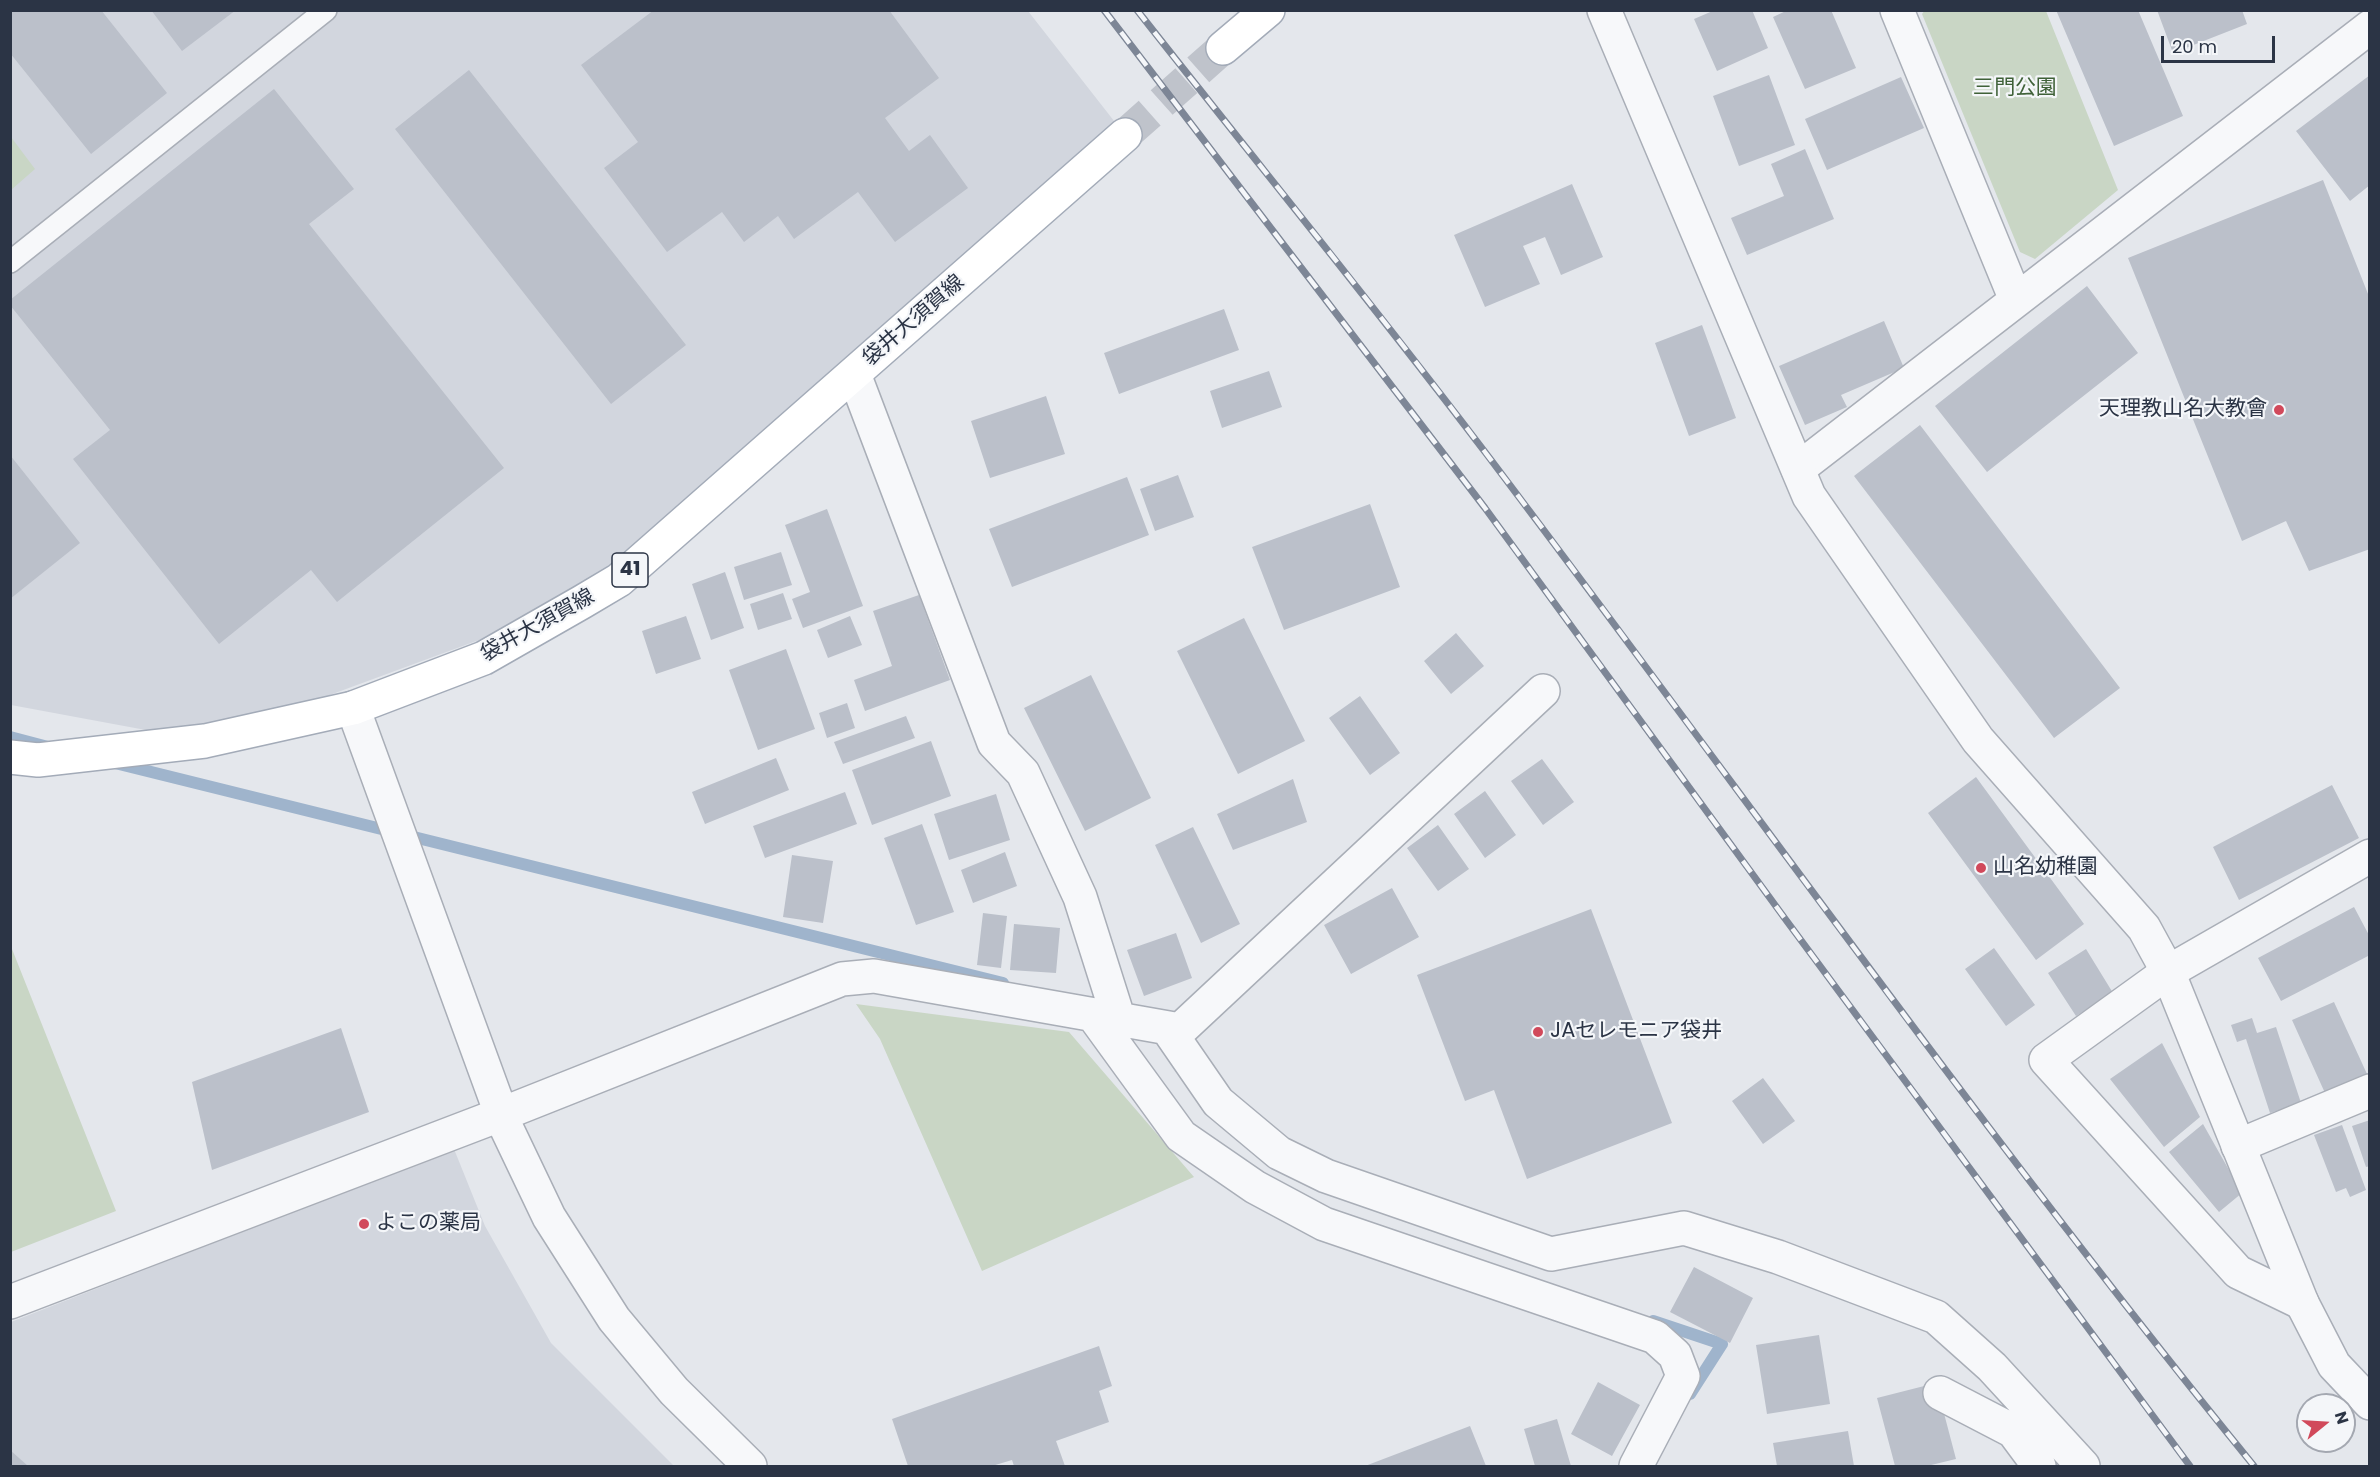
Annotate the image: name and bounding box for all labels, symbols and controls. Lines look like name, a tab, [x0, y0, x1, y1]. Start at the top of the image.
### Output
scale bar	[2164, 24, 2278, 62]
text: 20 m	[2172, 34, 2217, 59]
park label: 三門公園	[1973, 76, 2057, 102]
street label: 袋井大須賀線	[858, 270, 970, 372]
place label: 天理教山名大教會	[2099, 397, 2267, 423]
marker: 天理教山名大教會	[2272, 403, 2286, 417]
road number: 41	[612, 553, 648, 587]
street label: 袋井大須賀線	[477, 584, 599, 668]
place label: 山名幼稚園	[1993, 855, 2098, 881]
marker: 山名幼稚園	[1974, 861, 1988, 875]
place label: JAセレモニア袋井	[1550, 1019, 1722, 1045]
marker: JAセレモニア袋井	[1531, 1025, 1545, 1039]
place label: よこの薬局	[376, 1211, 481, 1237]
marker: よこの薬局	[357, 1217, 371, 1231]
north arrow	[2296, 1393, 2356, 1453]
text: N	[2329, 1409, 2354, 1427]

